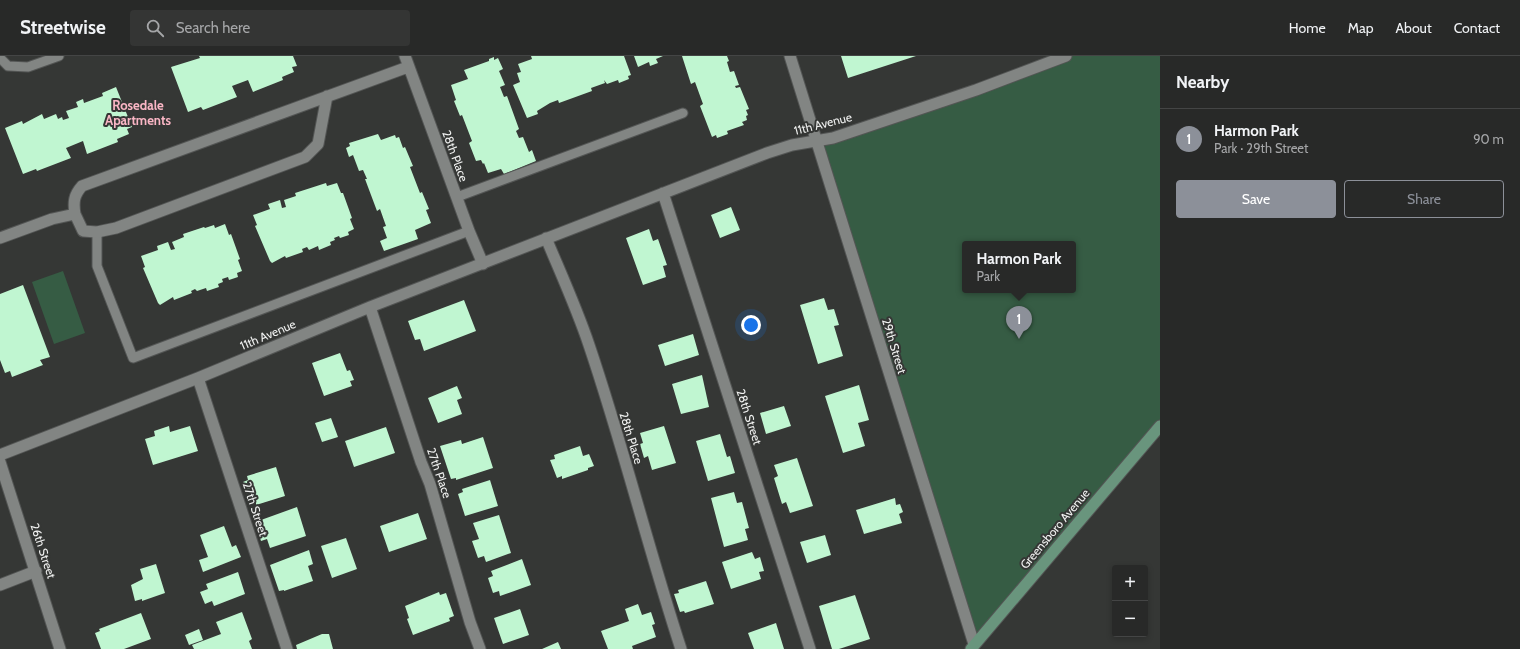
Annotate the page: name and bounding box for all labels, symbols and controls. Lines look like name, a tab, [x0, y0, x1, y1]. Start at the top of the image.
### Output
search box	[130, 10, 410, 46]
text: Streetwise	[20, 16, 106, 39]
icon: search	[144, 17, 166, 39]
text: Search here	[176, 19, 250, 37]
text: Home	[1289, 19, 1326, 37]
text: Map	[1348, 19, 1373, 37]
text: About	[1395, 19, 1432, 37]
text: Contact	[1454, 19, 1500, 37]
text: Nearby	[1176, 72, 1229, 92]
district label: Rosedale Apartments	[105, 97, 171, 128]
street label: 11th Avenue	[792, 109, 853, 138]
text: Harmon Park	[1214, 122, 1299, 140]
street label: 28th Place	[439, 128, 472, 184]
text: 1	[1187, 131, 1191, 147]
text: 90 m	[1473, 131, 1504, 147]
text: Park · 29th Street	[1214, 140, 1308, 156]
button: Save	[1176, 180, 1336, 218]
button: Share	[1344, 180, 1504, 218]
popup	[962, 241, 1076, 293]
text: Harmon Park	[977, 250, 1061, 268]
text: Park	[977, 268, 1000, 284]
pin: 1	[1006, 306, 1032, 339]
your location	[741, 315, 761, 335]
street label: 11th Avenue	[238, 316, 298, 353]
street label: 29th Street	[879, 316, 910, 375]
street label: 28th Street	[733, 387, 766, 447]
street label: 28th Place	[616, 410, 647, 466]
street label: 27th Place	[424, 446, 455, 500]
street label: 27th Street	[240, 480, 271, 538]
street label: Greensboro Avenue	[1017, 486, 1092, 572]
street label: 26th Street	[28, 521, 59, 580]
map controls	[1112, 565, 1148, 637]
button: +	[1112, 565, 1148, 601]
button: −	[1112, 601, 1148, 637]

